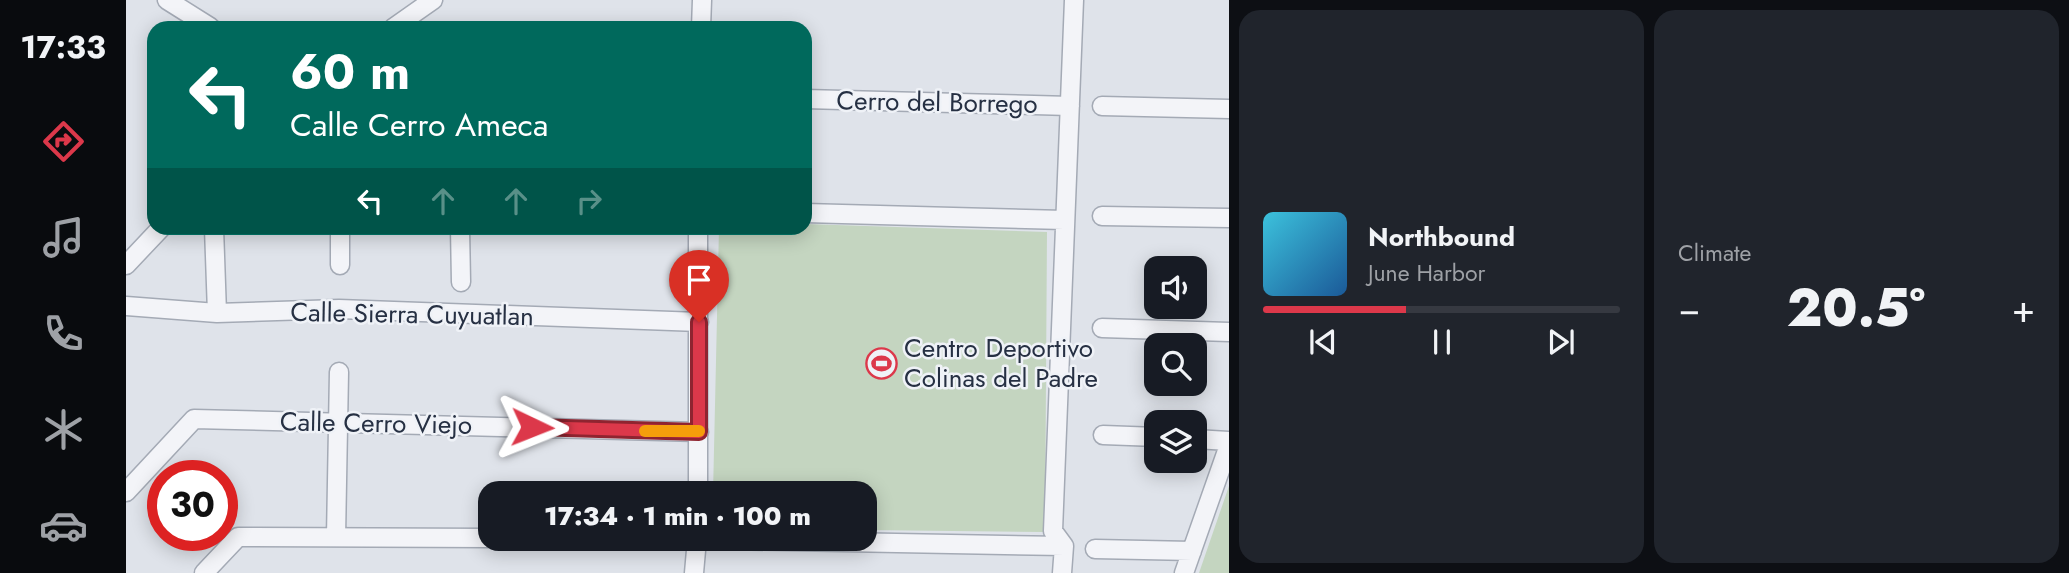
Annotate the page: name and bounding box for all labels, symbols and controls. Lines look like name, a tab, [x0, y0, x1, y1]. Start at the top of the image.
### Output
text: 17:33	[20, 24, 106, 70]
text: 60 m	[290, 37, 410, 107]
icon: left	[175, 49, 266, 140]
street label: Cerro del Borrego	[836, 81, 1038, 123]
text: Calle Cerro Ameca	[290, 102, 548, 148]
icon: directions	[39, 117, 88, 166]
icon: left	[351, 182, 389, 220]
icon: ahead	[424, 182, 462, 220]
icon: ahead	[497, 182, 535, 220]
icon: right	[570, 182, 608, 220]
icon: music	[39, 213, 88, 262]
text: Northbound	[1368, 218, 1515, 256]
text: Climate	[1678, 236, 1751, 270]
pin	[669, 250, 729, 322]
map controls	[1144, 256, 1207, 473]
button: sound	[1144, 256, 1207, 319]
text: June Harbor	[1368, 256, 1485, 290]
icon: arrive	[680, 261, 718, 299]
text: 20.5°	[1787, 270, 1925, 346]
text: −	[1678, 281, 1700, 336]
text: +	[2012, 281, 2035, 336]
street label: Calle Sierra Cuyuatlan	[290, 293, 534, 335]
icon: phone	[39, 309, 88, 358]
icon: previous	[1304, 323, 1342, 361]
icon: pause	[1423, 323, 1461, 361]
icon: next	[1542, 323, 1580, 361]
place label: Centro Deportivo Colinas del Padre	[904, 329, 1098, 397]
button: search	[1144, 333, 1207, 396]
sports icon: Centro Deportivo Colinas del Padre	[864, 346, 898, 380]
position arrow	[495, 390, 569, 464]
street label: Calle Cerro Viejo	[280, 402, 472, 444]
icon: climate	[39, 405, 88, 454]
button: layers	[1144, 410, 1207, 473]
speed limit sign: 30	[147, 460, 238, 551]
text: 17:34 · 1 min · 100 m	[544, 497, 811, 535]
icon: car	[39, 501, 88, 550]

